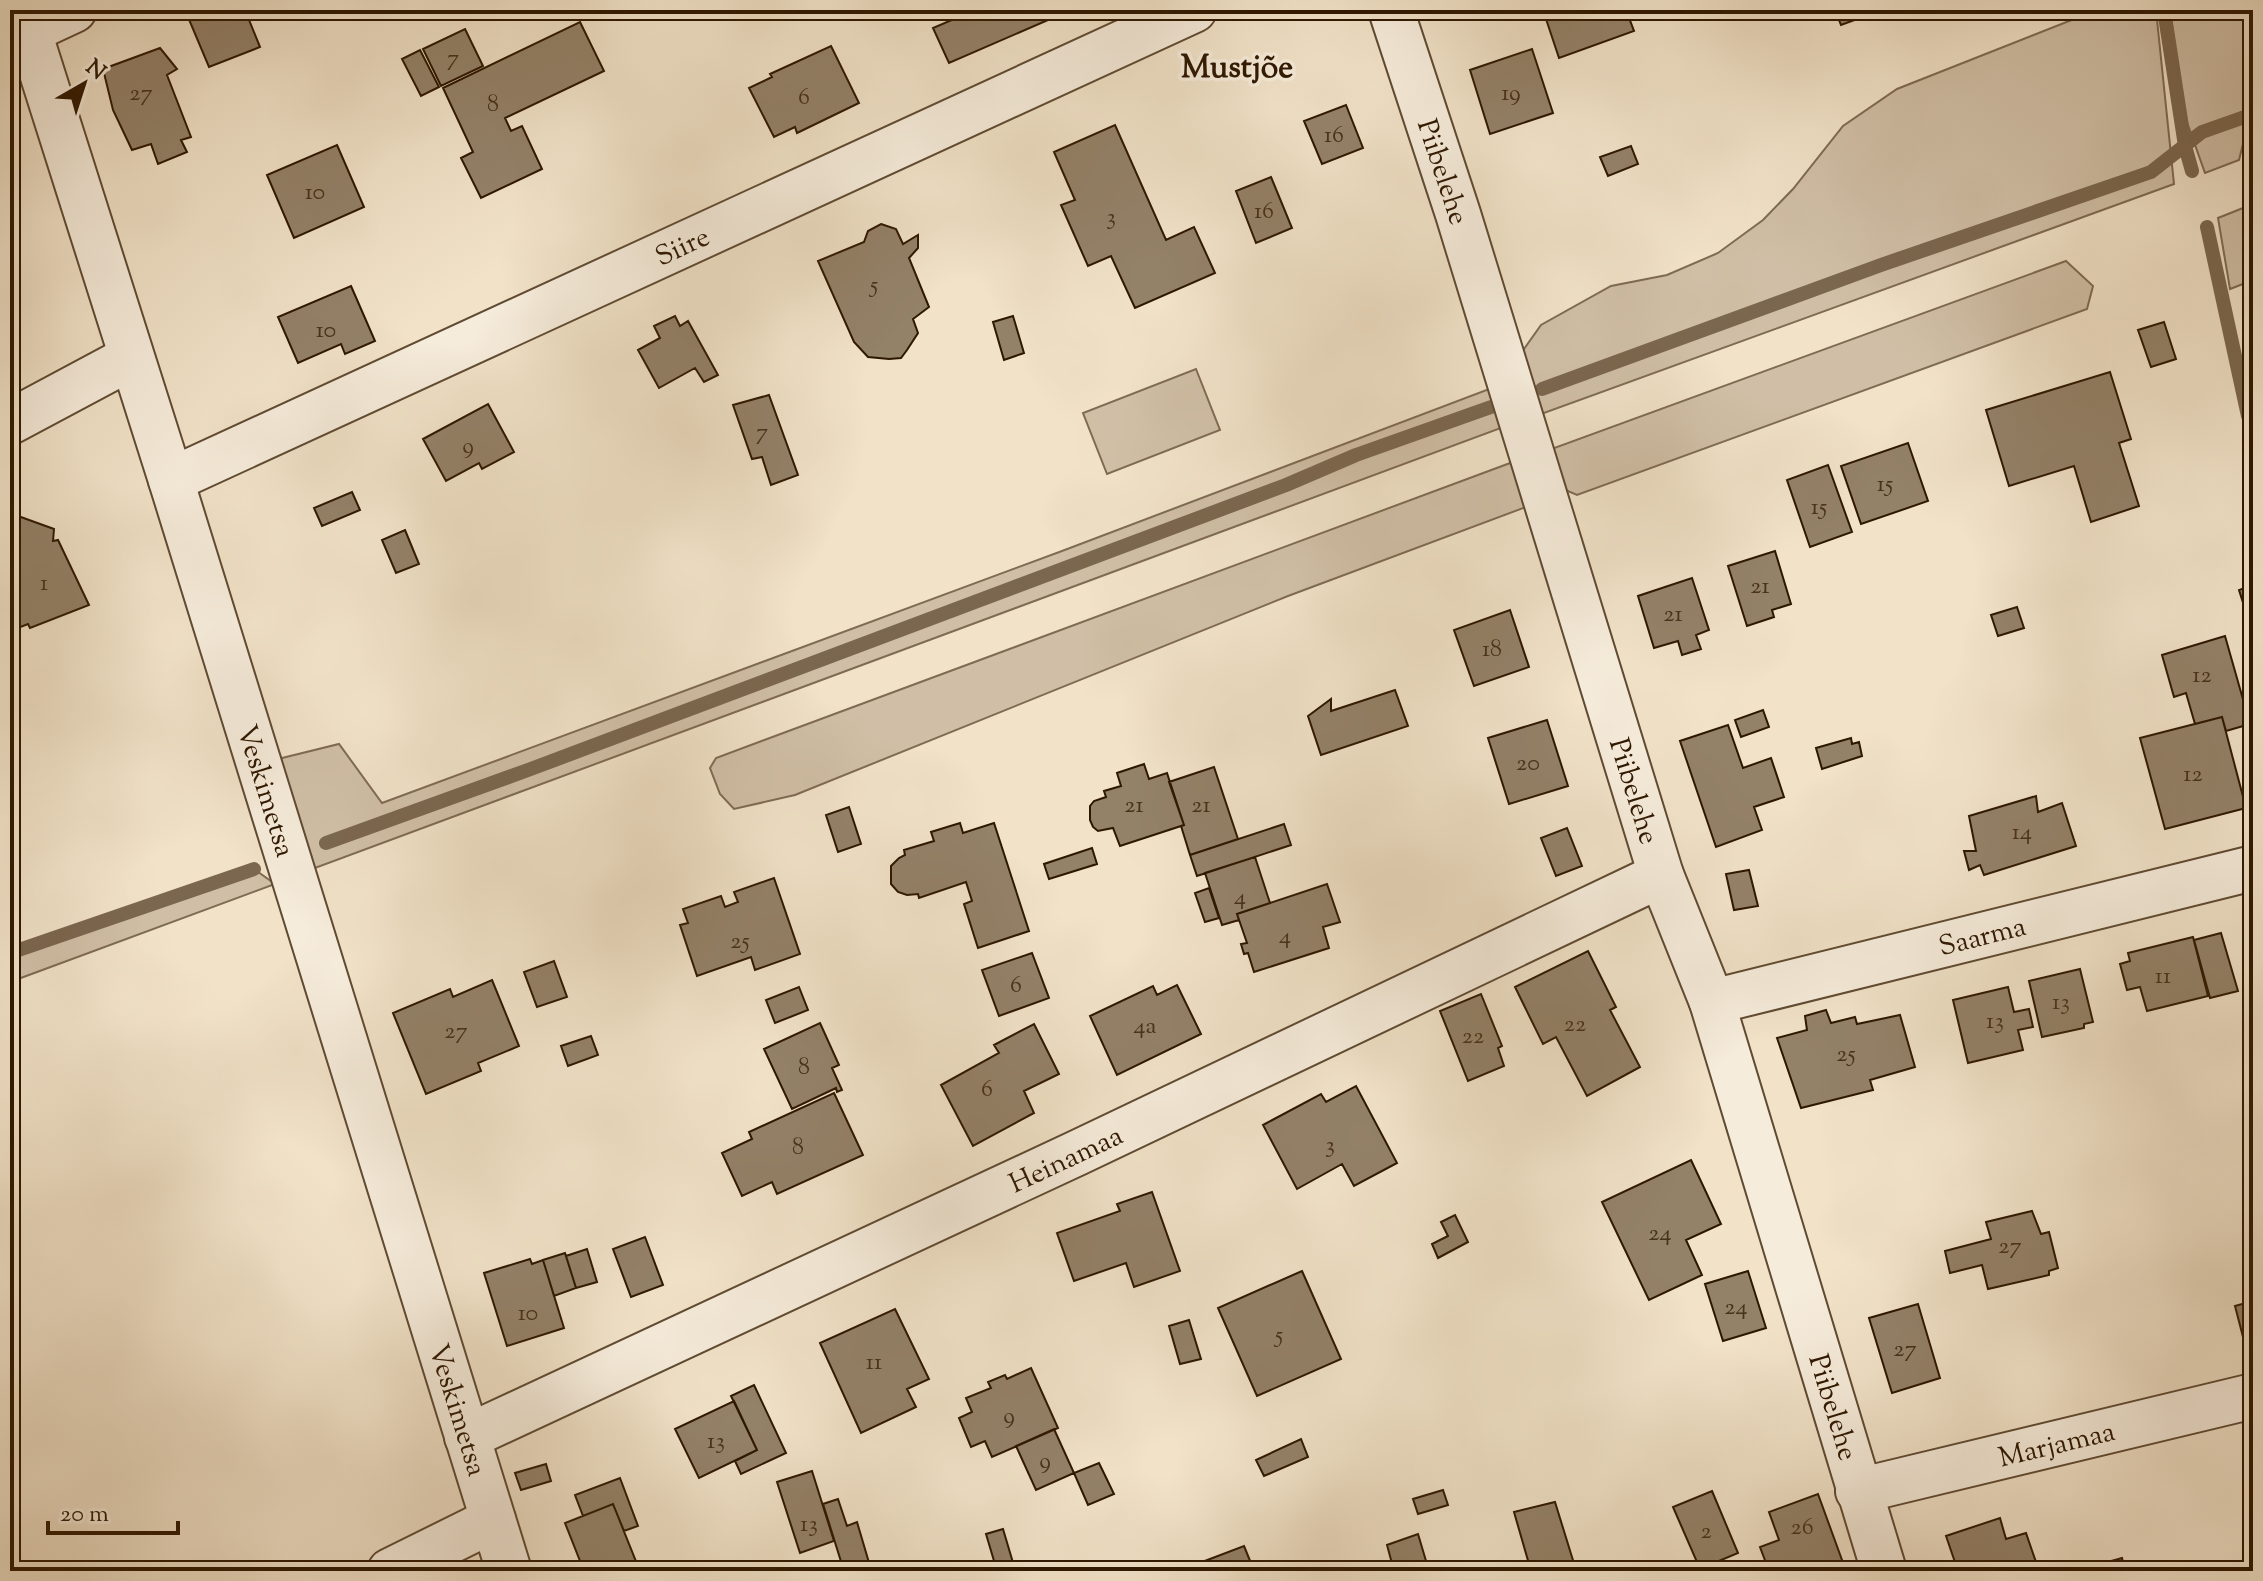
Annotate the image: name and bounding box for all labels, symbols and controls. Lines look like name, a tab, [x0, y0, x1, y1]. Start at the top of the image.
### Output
house number: 7	[447, 42, 459, 76]
north arrow	[44, 44, 124, 124]
district label: Mustjõe	[1181, 46, 1293, 92]
text: N	[78, 53, 112, 89]
house number: 27	[129, 77, 153, 111]
house number: 19	[1501, 77, 1521, 111]
house number: 6	[798, 81, 810, 115]
house number: 8	[487, 88, 499, 122]
street label: Piibelehe	[1405, 114, 1477, 230]
house number: 16	[1324, 119, 1344, 153]
house number: 10	[305, 176, 325, 210]
house number: 16	[1254, 195, 1274, 229]
house number: 3	[1106, 201, 1116, 235]
street label: Siire	[649, 218, 717, 278]
house number: 5	[868, 269, 878, 303]
house number: 10	[316, 314, 336, 348]
house number: 7	[756, 416, 768, 450]
house number: 9	[462, 430, 474, 464]
house number: 15	[1877, 468, 1893, 502]
house number: 15	[1811, 491, 1827, 525]
house number: 1	[40, 567, 48, 601]
house number: 21	[1750, 570, 1770, 604]
house number: 21	[1663, 598, 1683, 632]
house number: 18	[1482, 633, 1502, 667]
house number: 12	[2192, 659, 2212, 693]
street label: Veskimetsa	[225, 720, 304, 862]
street label: Piibelehe	[1597, 734, 1667, 850]
house number: 20	[1516, 747, 1540, 781]
house number: 12	[2183, 758, 2203, 792]
house number: 21	[1124, 789, 1144, 823]
house number: 21	[1191, 789, 1211, 823]
house number: 14	[2012, 816, 2032, 850]
house number: 4	[1234, 881, 1246, 915]
street label: Saarma	[1935, 908, 2031, 968]
house number: 4	[1279, 920, 1291, 954]
house number: 25	[730, 925, 750, 959]
house number: 11	[2155, 960, 2171, 994]
house number: 6	[1010, 969, 1022, 1003]
house number: 13	[2052, 986, 2070, 1020]
house number: 13	[1986, 1005, 2004, 1039]
house number: 22	[1564, 1008, 1586, 1042]
house number: 4a	[1133, 1010, 1157, 1044]
house number: 27	[444, 1015, 468, 1049]
house number: 22	[1462, 1020, 1484, 1054]
house number: 25	[1836, 1038, 1856, 1072]
house number: 8	[798, 1051, 810, 1085]
house number: 6	[981, 1073, 993, 1107]
street label: Heinamaa	[1003, 1117, 1130, 1205]
house number: 3	[1325, 1129, 1335, 1163]
house number: 8	[792, 1131, 804, 1165]
house number: 24	[1648, 1217, 1672, 1251]
house number: 27	[1998, 1230, 2022, 1264]
house number: 24	[1724, 1291, 1748, 1325]
house number: 10	[518, 1297, 538, 1331]
house number: 5	[1273, 1319, 1283, 1353]
house number: 27	[1893, 1333, 1917, 1367]
street label: Veskimetsa	[417, 1339, 495, 1481]
house number: 11	[866, 1346, 882, 1380]
street label: Piibelehe	[1797, 1350, 1866, 1466]
house number: 9	[1003, 1400, 1015, 1434]
street label: Marjamaa	[1995, 1413, 2119, 1480]
house number: 13	[707, 1425, 725, 1459]
house number: 9	[1039, 1445, 1051, 1479]
scale bar	[48, 1485, 178, 1535]
text: 20 m	[60, 1498, 109, 1532]
house number: 13	[800, 1508, 818, 1542]
house number: 26	[1790, 1511, 1814, 1545]
house number: 2	[1700, 1515, 1712, 1549]

